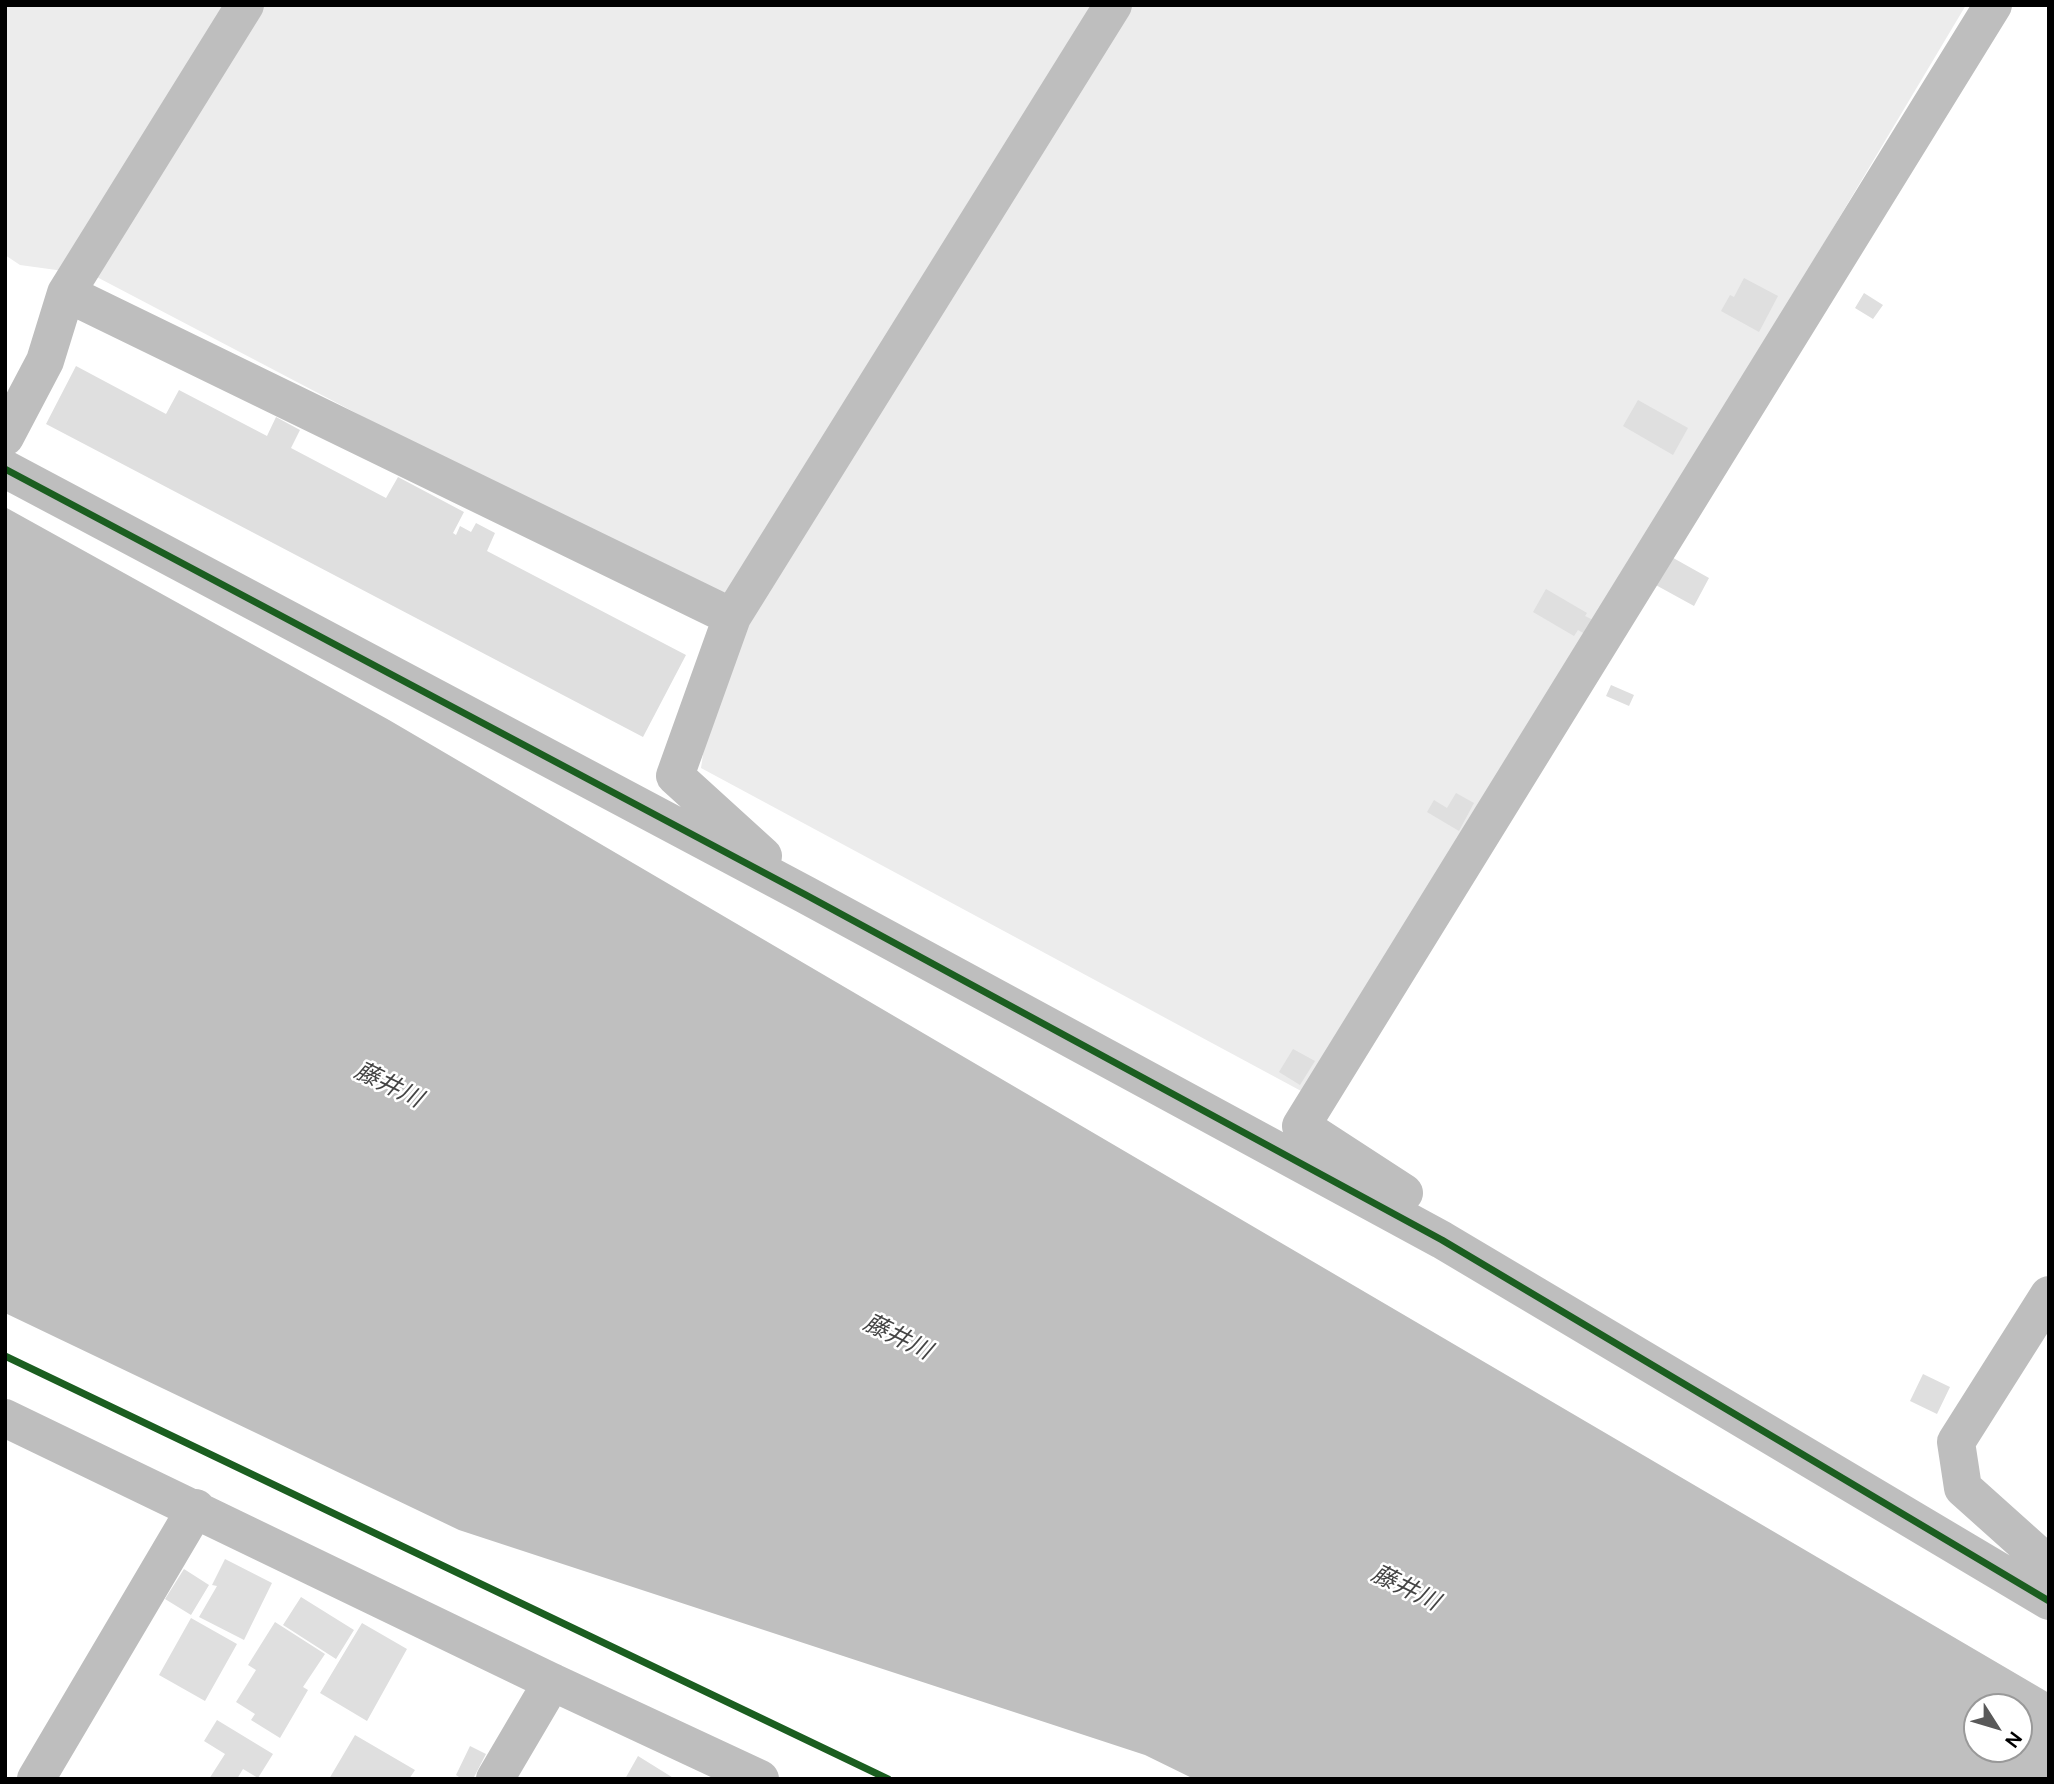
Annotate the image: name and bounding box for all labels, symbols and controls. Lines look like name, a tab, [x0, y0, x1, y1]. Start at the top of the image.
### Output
water label: 藤井川	[349, 1057, 427, 1115]
water label: 藤井川	[858, 1309, 936, 1367]
water label: 藤井川	[1366, 1560, 1444, 1618]
north arrow	[1963, 1693, 2033, 1763]
text: N	[1999, 1727, 2028, 1753]

